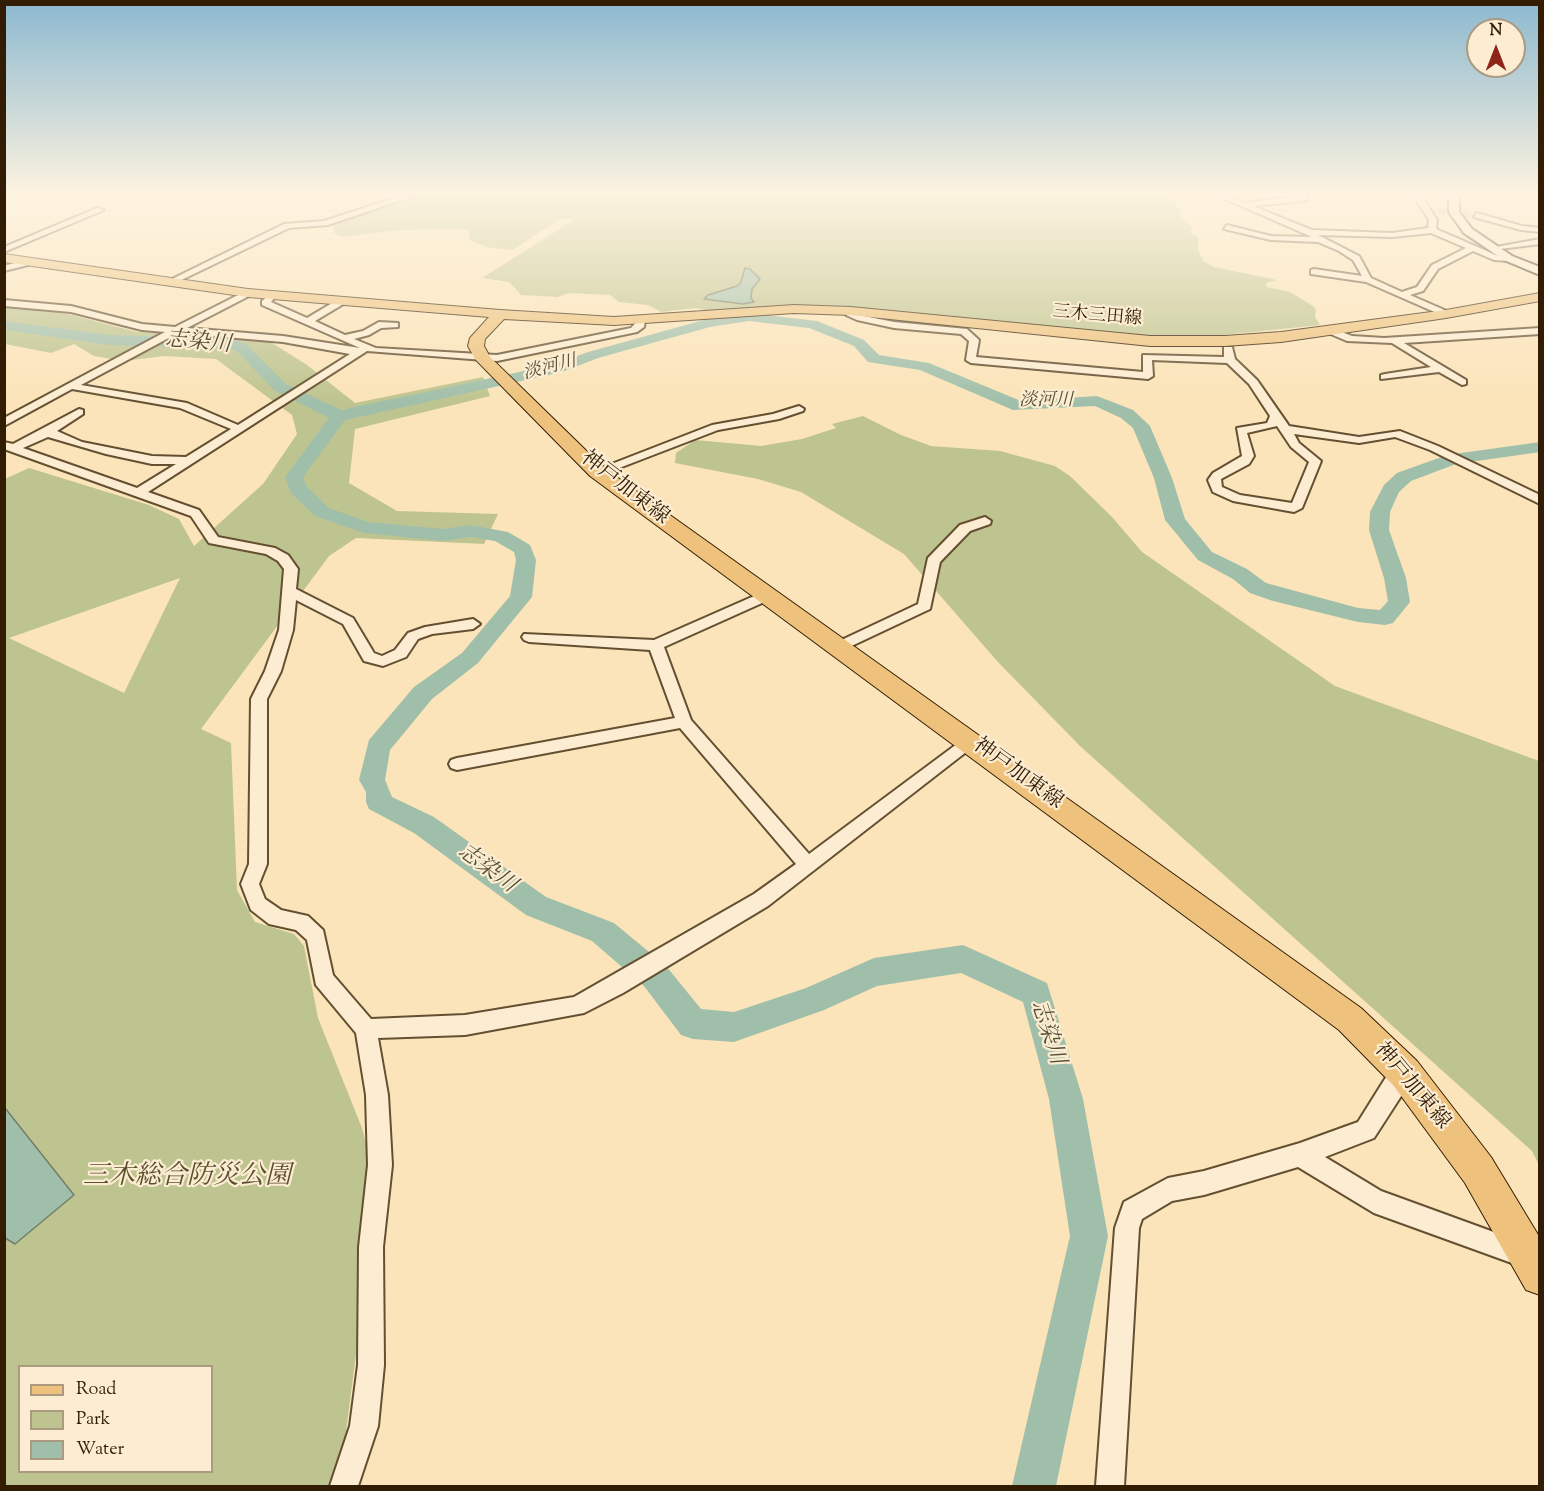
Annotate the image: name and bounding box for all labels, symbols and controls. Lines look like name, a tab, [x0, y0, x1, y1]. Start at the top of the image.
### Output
north arrow	[1466, 18, 1526, 78]
text: N	[1490, 20, 1502, 43]
street label: 三木三田線	[1051, 302, 1143, 332]
water label: 志染川	[164, 328, 232, 360]
water label: 淡河川	[521, 352, 579, 386]
water label: 淡河川	[1019, 391, 1073, 413]
street label: 神戸加東線	[575, 447, 673, 531]
street label: 神戸加東線	[967, 734, 1067, 816]
water label: 志染川	[452, 840, 520, 900]
water label: 志染川	[1023, 998, 1069, 1068]
street label: 神戸加東線	[1368, 1039, 1454, 1135]
park label: 三木総合防災公園	[83, 1163, 291, 1195]
legend	[18, 1365, 213, 1473]
text: Road	[76, 1377, 116, 1403]
text: Park	[76, 1407, 110, 1433]
text: Water	[76, 1437, 124, 1463]

